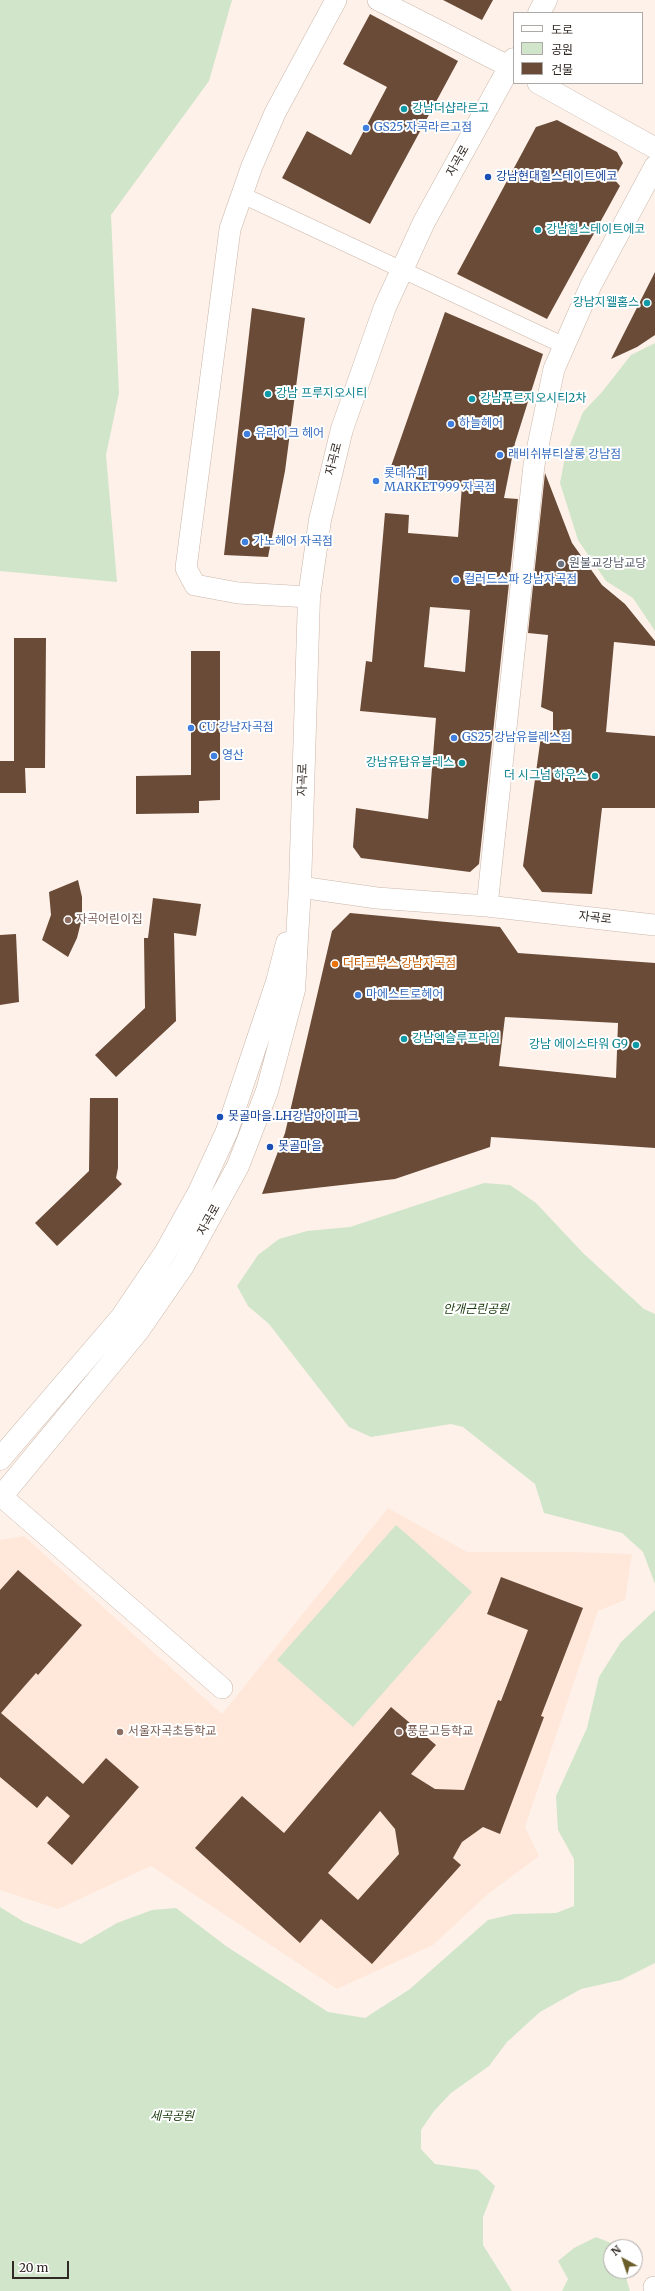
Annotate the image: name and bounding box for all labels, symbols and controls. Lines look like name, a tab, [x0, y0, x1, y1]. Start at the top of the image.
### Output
legend	[513, 12, 643, 84]
text: 도로	[551, 22, 573, 37]
text: 공원	[551, 42, 573, 57]
text: 건물	[551, 62, 573, 77]
place label: 강남더샵라르고	[412, 102, 489, 116]
marker: 강남더샵라르고	[399, 104, 409, 114]
place label: GS25 자곡라르고점	[374, 121, 472, 135]
marker: GS25 자곡라르고점	[361, 123, 371, 133]
street label: 자곡로	[444, 143, 472, 179]
place label: 강남현대힐스테이트에코	[496, 170, 617, 184]
marker: 강남현대힐스테이트에코	[483, 172, 493, 182]
place label: 강남힐스테이트에코	[546, 223, 645, 237]
marker: 강남힐스테이트에코	[533, 225, 543, 235]
place label: 강남지웰홈스	[573, 296, 639, 310]
marker: 강남지웰홈스	[642, 298, 652, 308]
place label: 강남 프루지오시티	[276, 387, 367, 401]
marker: 강남 프루지오시티	[263, 389, 273, 399]
place label: 강남푸르지오시티2차	[480, 392, 586, 406]
marker: 강남푸르지오시티2차	[467, 394, 477, 404]
place label: 하늘헤어	[459, 417, 503, 431]
marker: 하늘헤어	[446, 419, 456, 429]
place label: 유라이크 헤어	[255, 427, 324, 441]
marker: 유라이크 헤어	[242, 429, 252, 439]
street label: 자곡로	[323, 441, 345, 477]
place label: 래비쉬뷰티살롱 강남점	[508, 448, 621, 462]
marker: 래비쉬뷰티살롱 강남점	[495, 450, 505, 460]
place label: 롯데슈퍼 MARKET999 자곡점	[384, 467, 496, 495]
marker: 롯데슈퍼 MARKET999 자곡점	[371, 476, 381, 486]
place label: 가노헤어 자곡점	[253, 535, 333, 549]
marker: 가노헤어 자곡점	[240, 537, 250, 547]
place label: 원불교강남교당	[569, 557, 646, 571]
marker: 원불교강남교당	[556, 559, 566, 569]
place label: 컬러드스파 강남자곡점	[464, 573, 577, 587]
marker: 컬러드스파 강남자곡점	[451, 575, 461, 585]
place label: CU 강남자곡점	[199, 721, 274, 735]
marker: CU 강남자곡점	[186, 723, 196, 733]
place label: GS25 강남유블레스점	[462, 731, 571, 745]
marker: GS25 강남유블레스점	[449, 733, 459, 743]
place label: 영산	[222, 749, 244, 763]
marker: 영산	[209, 751, 219, 761]
place label: 강남유탑유블레스	[366, 756, 454, 770]
marker: 강남유탑유블레스	[457, 758, 467, 768]
street label: 자곡로	[296, 763, 310, 797]
place label: 더 시그넘 하우스	[504, 769, 587, 783]
marker: 더 시그넘 하우스	[590, 771, 600, 781]
street label: 자곡로	[578, 909, 612, 927]
place label: 자곡어린이집	[76, 913, 142, 927]
marker: 자곡어린이집	[63, 915, 73, 925]
place label: 더타코부스 강남자곡점	[343, 957, 456, 971]
marker: 더타코부스 강남자곡점	[330, 959, 340, 969]
place label: 마에스트로헤어	[366, 988, 443, 1002]
marker: 마에스트로헤어	[353, 990, 363, 1000]
place label: 강남엑슬루프라임	[412, 1032, 500, 1046]
marker: 강남엑슬루프라임	[399, 1034, 409, 1044]
place label: 강남 에이스타워 G9	[529, 1038, 628, 1052]
marker: 강남 에이스타워 G9	[631, 1040, 641, 1050]
place label: 못골마을.LH강남아이파크	[228, 1110, 358, 1124]
marker: 못골마을.LH강남아이파크	[215, 1112, 225, 1122]
place label: 못골마을	[278, 1140, 322, 1154]
marker: 못골마을	[265, 1142, 275, 1152]
street label: 자곡로	[195, 1202, 223, 1238]
park label: 안개근린공원	[443, 1303, 509, 1317]
place label: 서울자곡초등학교	[128, 1725, 216, 1739]
place label: 풍문고등학교	[407, 1725, 473, 1739]
marker: 서울자곡초등학교	[115, 1727, 125, 1737]
marker: 풍문고등학교	[394, 1727, 404, 1737]
park label: 세곡공원	[150, 2110, 194, 2124]
north arrow	[603, 2239, 643, 2279]
text: N	[608, 2242, 624, 2259]
scale bar	[14, 2253, 71, 2279]
text: 20 m	[19, 2260, 48, 2275]

